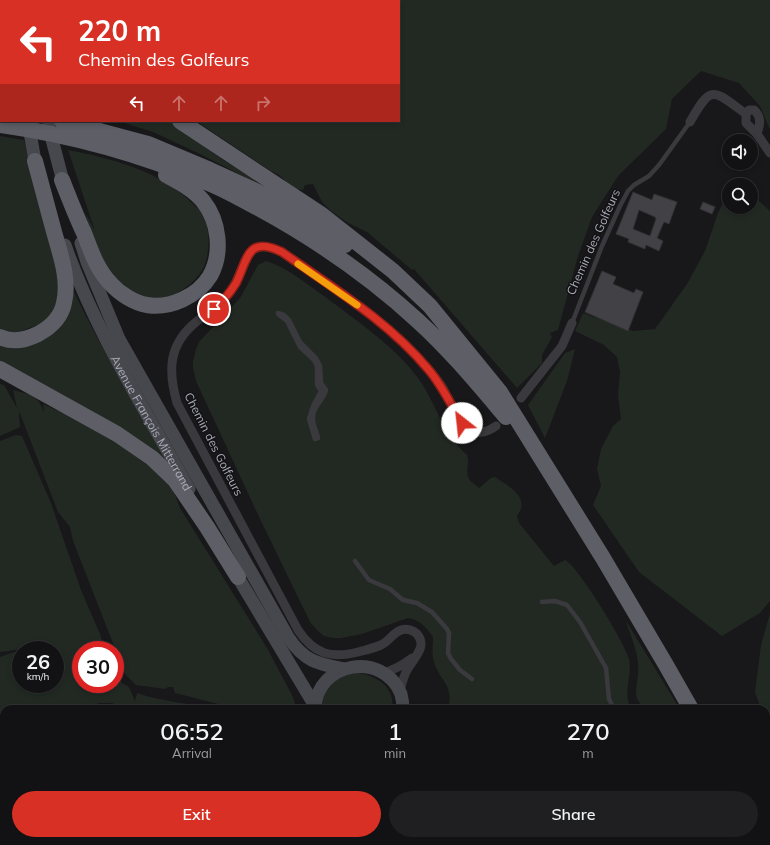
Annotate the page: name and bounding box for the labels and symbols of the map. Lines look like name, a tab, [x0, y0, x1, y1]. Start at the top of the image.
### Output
street label: Chemin des Golfeurs	[563, 187, 623, 297]
pin	[197, 292, 231, 326]
street label: Avenue François Mitterrand	[108, 352, 196, 493]
street label: Chemin des Golfeurs	[181, 390, 247, 498]
position arrow	[441, 402, 483, 444]
speed limit sign: 30	[72, 641, 124, 693]

